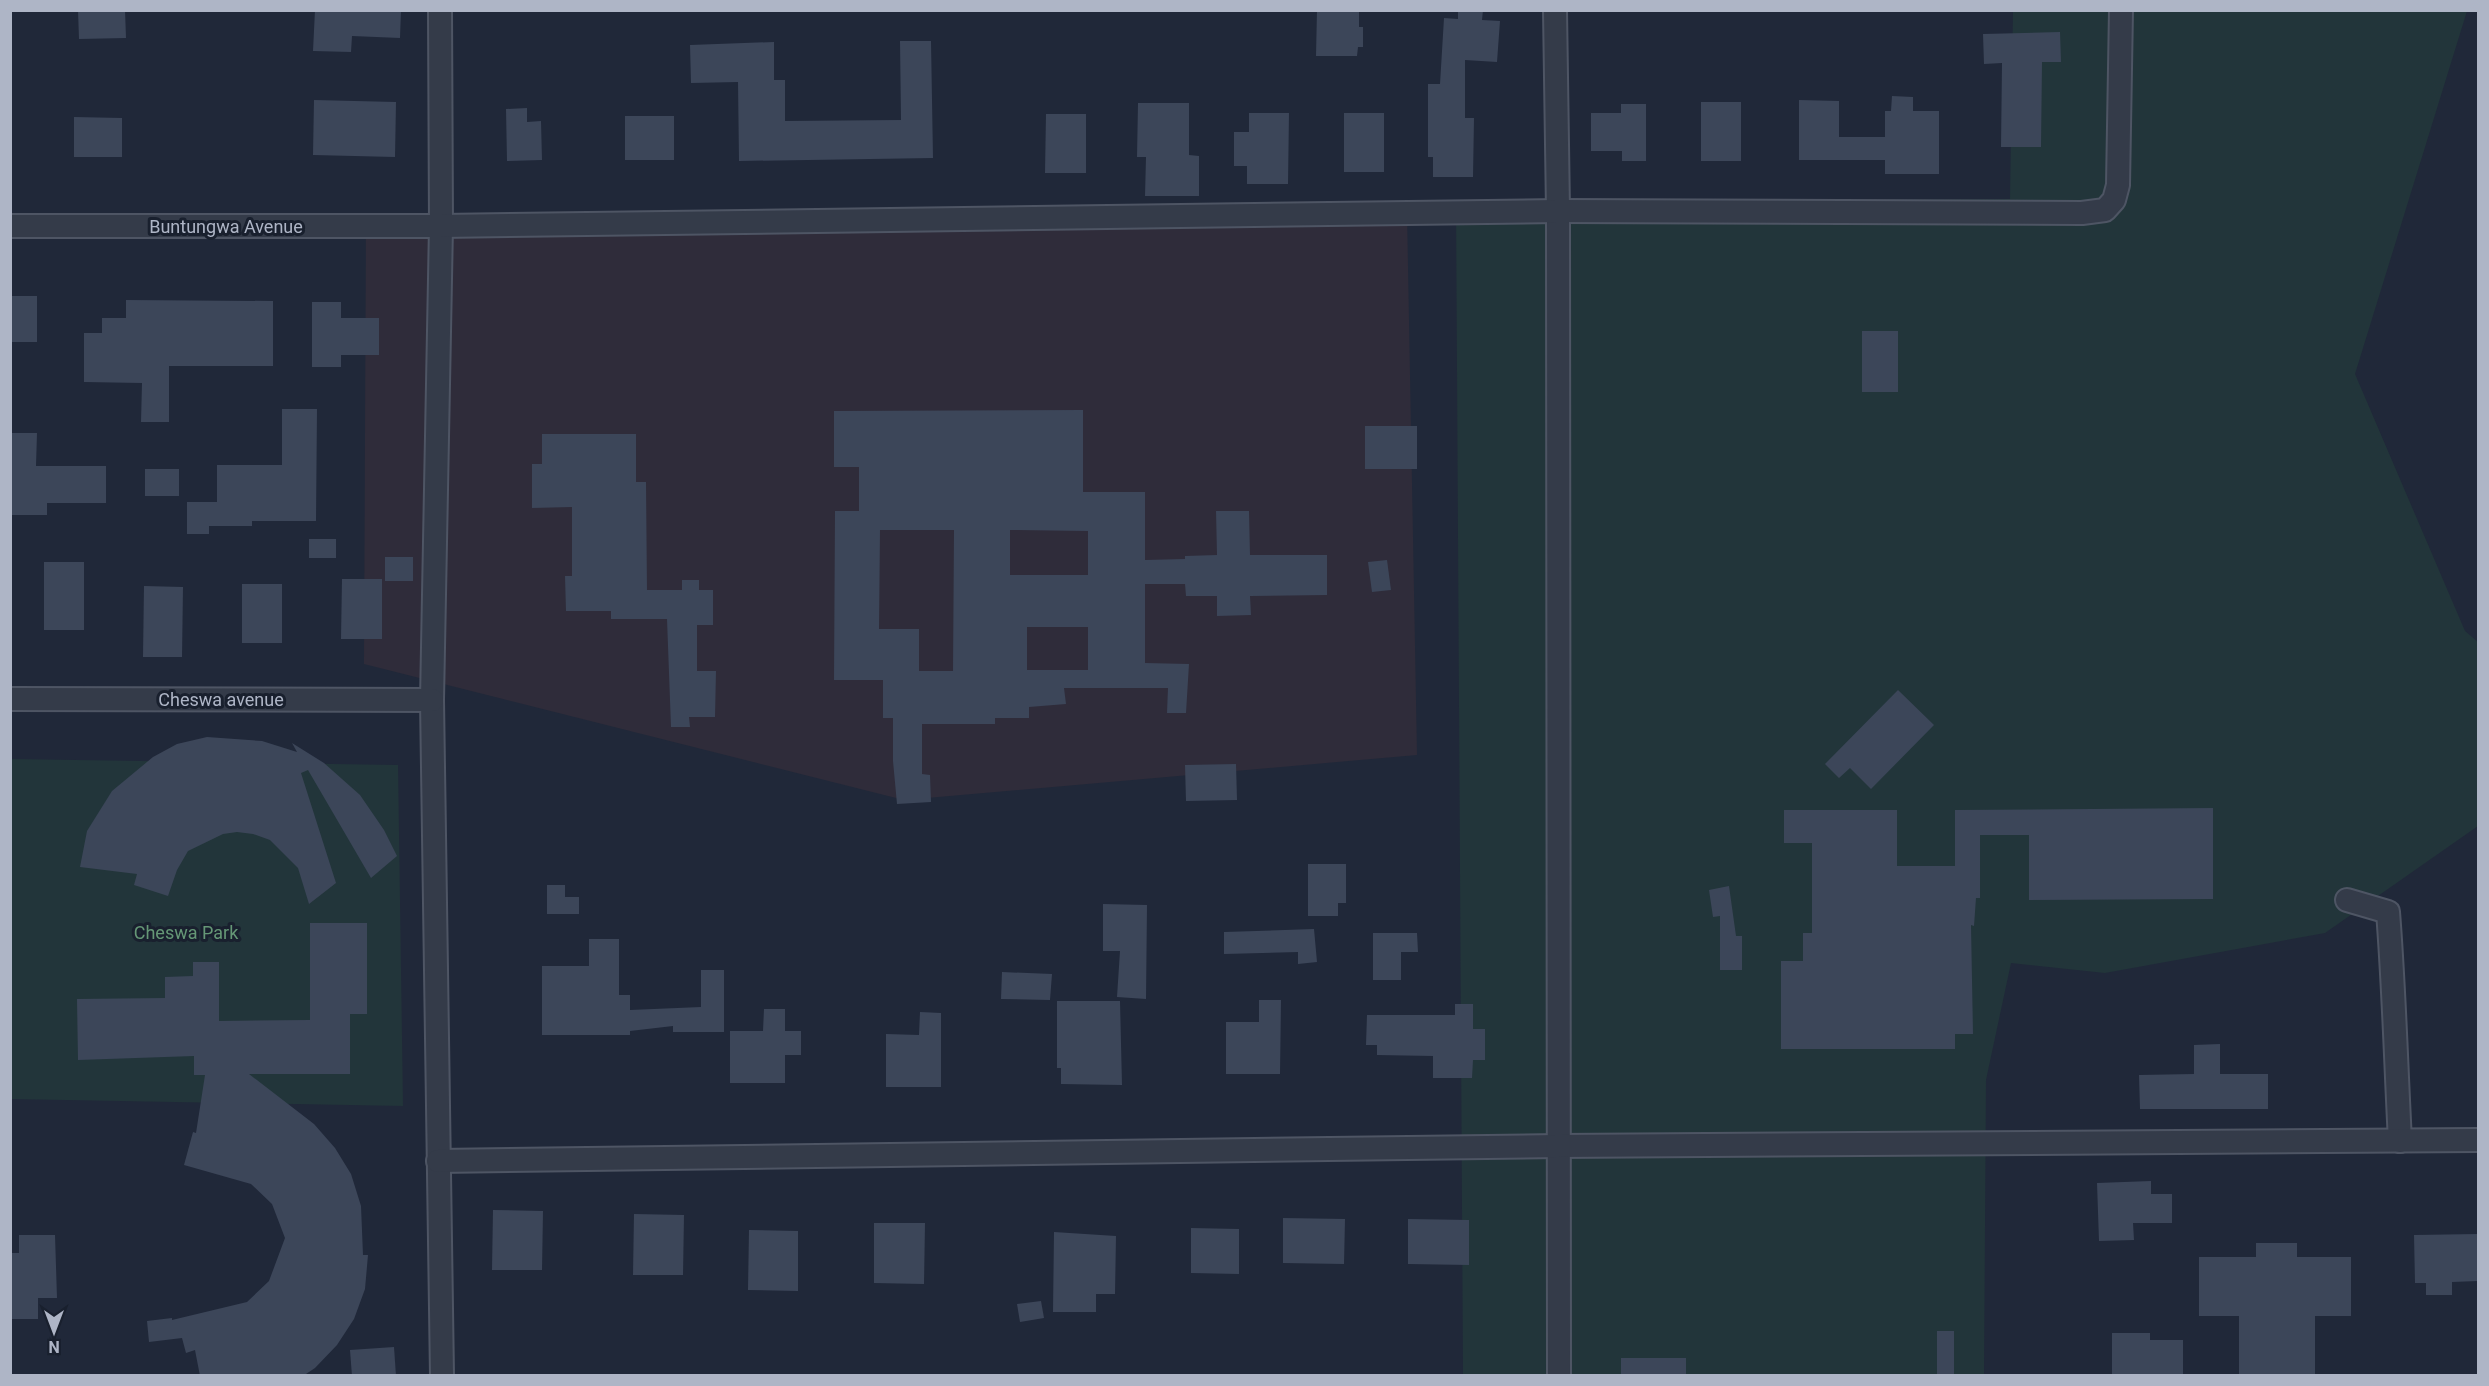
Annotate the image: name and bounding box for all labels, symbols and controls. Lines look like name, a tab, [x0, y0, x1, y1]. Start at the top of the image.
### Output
street label: Buntungwa Avenue	[149, 216, 303, 237]
street label: Cheswa avenue	[158, 689, 284, 710]
park label: Cheswa Park	[134, 922, 239, 943]
north arrow	[24, 1302, 84, 1362]
text: N	[48, 1337, 60, 1356]

